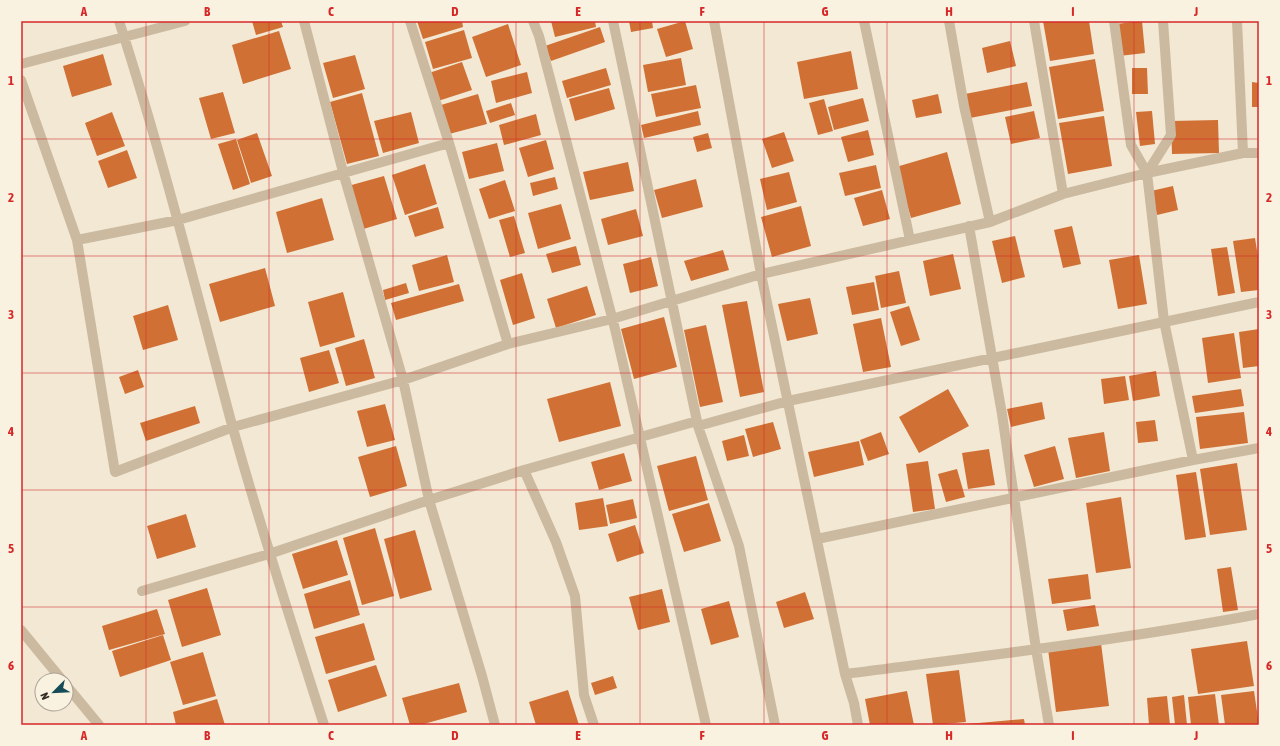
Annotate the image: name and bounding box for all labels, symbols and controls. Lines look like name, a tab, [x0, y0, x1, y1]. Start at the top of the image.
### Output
text: A	[80, 4, 88, 19]
text: B	[204, 4, 211, 19]
text: C	[328, 4, 334, 19]
text: D	[451, 4, 459, 19]
text: E	[575, 4, 581, 19]
text: F	[699, 4, 705, 19]
text: G	[822, 4, 829, 19]
text: H	[945, 4, 953, 19]
text: I	[1071, 4, 1075, 19]
text: J	[1193, 4, 1198, 19]
text: 1	[8, 73, 14, 88]
text: 1	[1266, 73, 1272, 88]
text: 2	[8, 190, 14, 205]
text: 2	[1266, 190, 1272, 205]
text: 3	[8, 307, 14, 322]
text: 3	[1266, 307, 1272, 322]
text: 4	[7, 424, 14, 439]
text: 4	[1265, 424, 1272, 439]
text: 5	[8, 541, 14, 556]
text: 5	[1266, 541, 1272, 556]
text: 6	[8, 658, 14, 673]
text: 6	[1266, 658, 1272, 673]
north arrow	[34, 672, 74, 712]
text: N	[38, 691, 52, 701]
text: A	[80, 728, 88, 743]
text: B	[204, 728, 211, 743]
text: C	[328, 728, 334, 743]
text: D	[451, 728, 459, 743]
text: E	[575, 728, 581, 743]
text: F	[699, 728, 705, 743]
text: G	[822, 728, 829, 743]
text: H	[945, 728, 953, 743]
text: I	[1071, 728, 1075, 743]
text: J	[1193, 728, 1198, 743]

